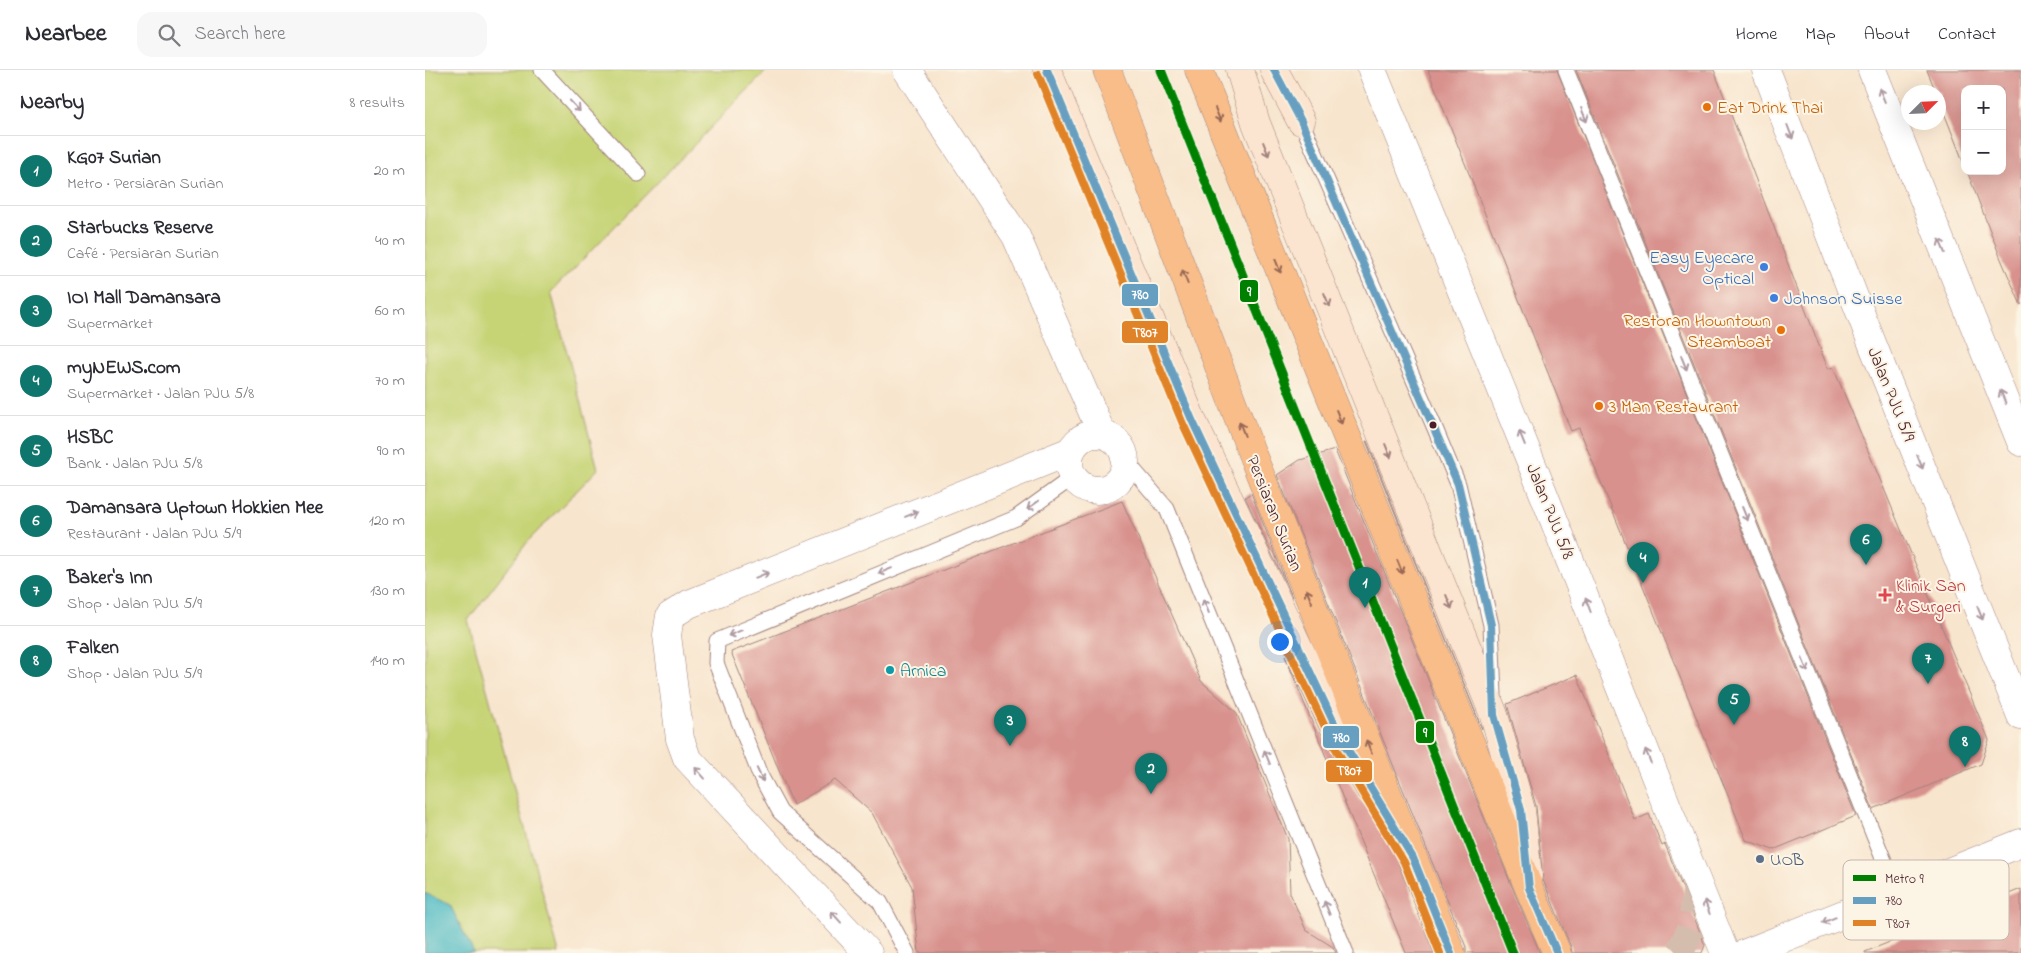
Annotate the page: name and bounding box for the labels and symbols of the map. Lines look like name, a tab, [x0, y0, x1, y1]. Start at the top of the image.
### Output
north arrow	[1901, 85, 1946, 130]
one-way arrow	[1877, 88, 1886, 103]
place label: Eat Drink Thai	[1717, 96, 1823, 122]
one-way arrow	[569, 99, 581, 112]
marker: Eat Drink Thai	[1701, 101, 1713, 113]
one-way arrow	[1213, 107, 1223, 122]
one-way arrow	[1580, 107, 1589, 122]
one-way arrow	[1786, 124, 1795, 139]
one-way arrow	[1263, 142, 1272, 157]
one-way arrow	[1937, 239, 1947, 254]
place label: Easy Eyecare Optical	[1649, 246, 1755, 293]
one-way arrow	[1274, 258, 1284, 273]
marker: Easy Eyecare Optical	[1758, 261, 1770, 273]
one-way arrow	[1180, 270, 1189, 285]
line badge: 9	[1239, 279, 1259, 303]
text: 9	[1246, 282, 1252, 303]
line badge: 780	[1121, 283, 1159, 307]
text: 780	[1131, 285, 1149, 306]
place label: Johnson Suisse	[1784, 287, 1903, 313]
one-way arrow	[1323, 292, 1332, 307]
marker: Johnson Suisse	[1768, 292, 1780, 304]
place label: Restoran Howntown Steamboat	[1623, 309, 1771, 356]
line badge: T807	[1121, 320, 1169, 344]
text: T807	[1132, 323, 1158, 344]
marker: Restoran Howntown Steamboat	[1775, 324, 1787, 336]
street label: Jalan PJU 5/9	[1859, 344, 1921, 446]
one-way arrow	[1680, 355, 1690, 370]
one-way arrow	[1998, 389, 2007, 405]
place label: 3 Man Restaurant	[1609, 395, 1738, 421]
marker: 3 Man Restaurant	[1593, 400, 1605, 412]
one-way arrow	[1335, 408, 1344, 424]
unlabelled marker	[1428, 420, 1438, 430]
one-way arrow	[1237, 422, 1247, 437]
one-way arrow	[1516, 431, 1526, 446]
one-way arrow	[1384, 443, 1393, 458]
street label: Persiaran Surian	[1238, 452, 1308, 576]
one-way arrow	[1915, 454, 1925, 469]
street label: Jalan PJU 5/8	[1518, 460, 1580, 564]
one-way arrow	[1026, 500, 1040, 510]
one-way arrow	[1741, 506, 1750, 521]
one-way arrow	[904, 509, 919, 519]
pin: 6	[1850, 524, 1882, 565]
pin: 4	[1627, 542, 1659, 583]
one-way arrow	[1396, 559, 1405, 574]
one-way arrow	[878, 567, 893, 577]
pin: 1	[1349, 567, 1381, 608]
one-way arrow	[753, 570, 769, 579]
place label: Klinik San & Surgeri	[1896, 574, 1966, 622]
marker: Klinik San & Surgeri	[1878, 588, 1892, 602]
one-way arrow	[1303, 589, 1313, 604]
one-way arrow	[1444, 594, 1454, 609]
one-way arrow	[1583, 598, 1592, 613]
one-way arrow	[1201, 599, 1211, 614]
one-way arrow	[1976, 605, 1985, 620]
one-way arrow	[728, 629, 743, 638]
your location	[1267, 629, 1293, 655]
pin: 7	[1912, 643, 1944, 684]
one-way arrow	[1801, 657, 1811, 672]
place label: Arnica	[900, 659, 947, 685]
marker: Arnica	[884, 664, 896, 676]
pin: 5	[1718, 684, 1750, 725]
pin: 3	[994, 705, 1026, 746]
line badge: 9	[1415, 720, 1435, 744]
text: 9	[1422, 723, 1428, 744]
line badge: 780	[1322, 725, 1360, 749]
pin: 8	[1949, 726, 1981, 767]
text: 780	[1332, 728, 1350, 749]
one-way arrow	[1364, 740, 1373, 755]
one-way arrow	[1642, 749, 1652, 764]
one-way arrow	[1262, 750, 1271, 765]
pin: 2	[1135, 753, 1167, 794]
line badge: T807	[1325, 759, 1373, 783]
text: T807	[1336, 761, 1362, 782]
one-way arrow	[695, 766, 706, 779]
one-way arrow	[756, 767, 765, 782]
place label: UOB	[1770, 848, 1804, 874]
marker: UOB	[1754, 853, 1766, 865]
legend	[1843, 860, 2009, 940]
text: Metro 9	[1885, 869, 1925, 890]
text: 780	[1885, 891, 1902, 912]
one-way arrow	[1702, 900, 1711, 915]
one-way arrow	[1322, 901, 1332, 916]
one-way arrow	[830, 910, 841, 923]
text: T807	[1885, 914, 1910, 935]
one-way arrow	[1822, 915, 1837, 925]

